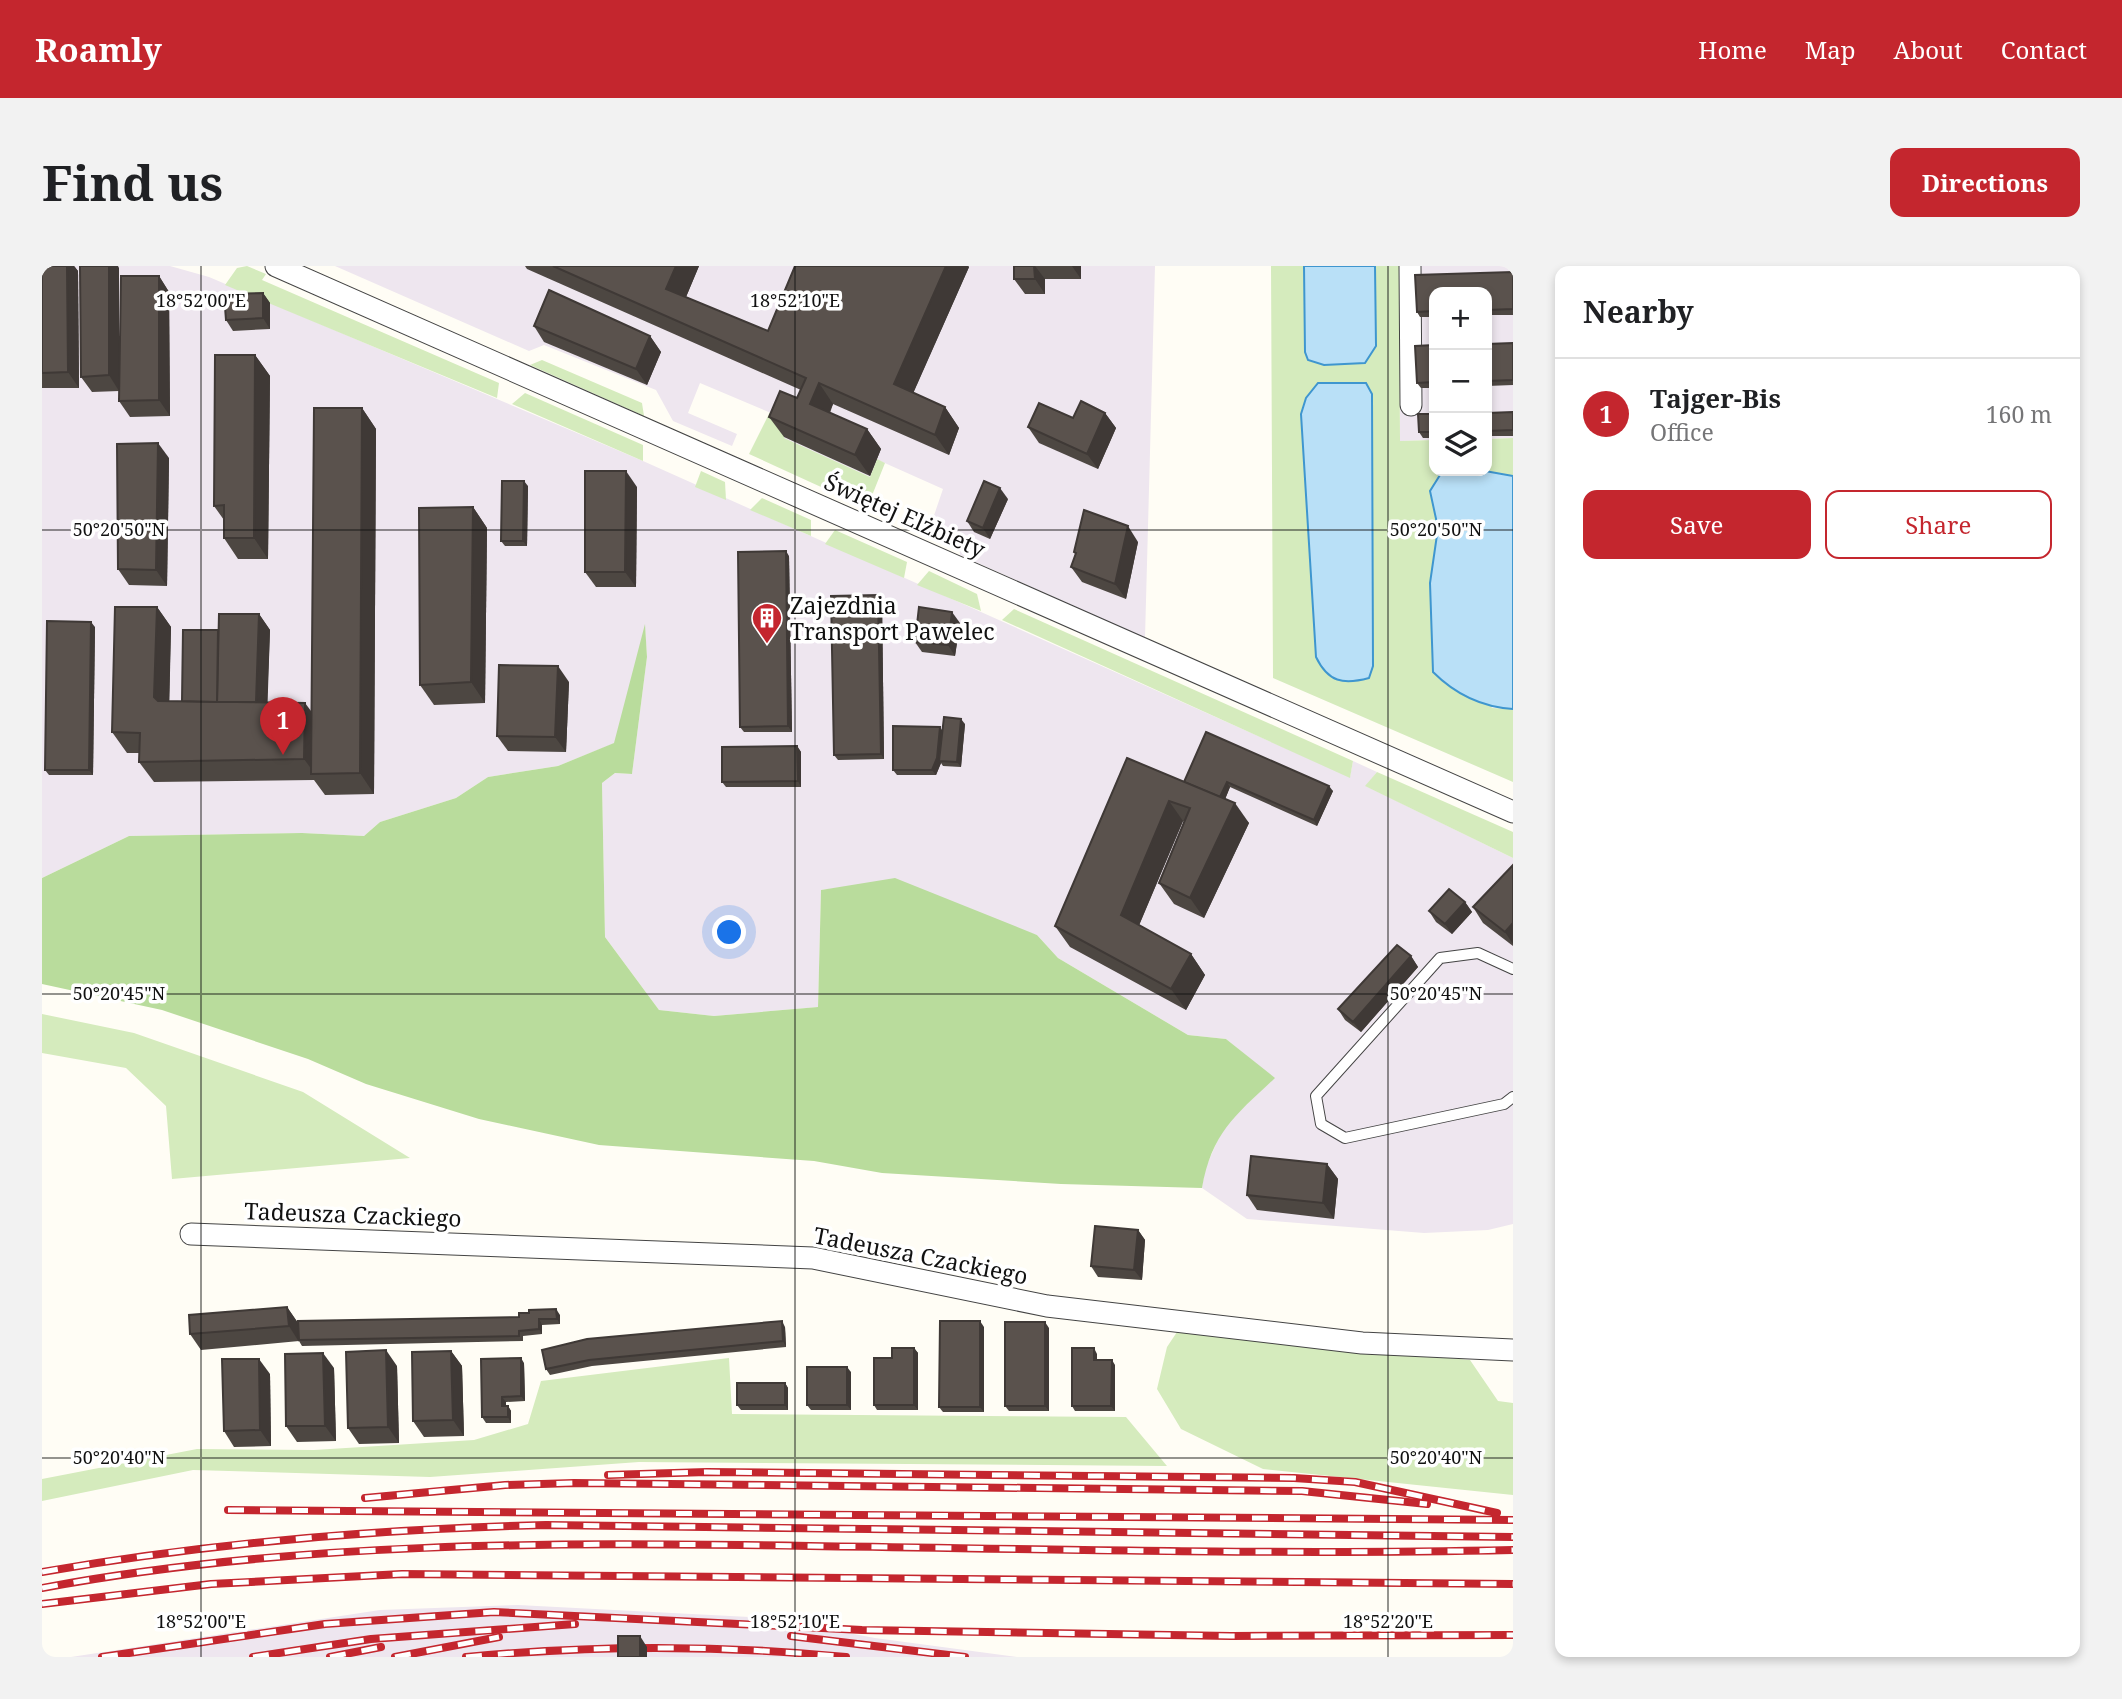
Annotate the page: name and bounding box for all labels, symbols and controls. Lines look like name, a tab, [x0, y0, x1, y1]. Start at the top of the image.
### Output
text: Roamly	[35, 27, 162, 72]
text: Home	[1698, 33, 1767, 66]
text: Map	[1805, 33, 1856, 66]
text: About	[1894, 33, 1963, 66]
text: Contact	[2001, 33, 2087, 66]
button: Directions	[1890, 148, 2080, 217]
text: Find us	[42, 149, 223, 215]
map controls	[1429, 287, 1492, 476]
button: +	[1429, 287, 1492, 350]
text: 18°52'00"E	[156, 288, 246, 312]
text: 18°52'10"E	[750, 288, 840, 312]
text: Nearby	[1583, 291, 1694, 332]
button: −	[1429, 350, 1492, 413]
text: Tajger-Bis	[1650, 380, 1781, 416]
text: 1	[1600, 398, 1613, 430]
text: 160 m	[1986, 398, 2052, 430]
button: layers	[1429, 413, 1492, 476]
text: Office	[1650, 416, 1714, 448]
street label: Świętej Elżbiety	[819, 465, 991, 565]
button: Save	[1583, 490, 1811, 559]
button: Share	[1825, 490, 2052, 559]
text: 50°20'50"N	[73, 517, 166, 541]
text: 50°20'50"N	[1390, 517, 1483, 541]
place label: Zajezdnia Transport Pawelec	[790, 589, 995, 647]
building icon: Zajezdnia Transport Pawelec	[750, 601, 784, 645]
pin: 1	[260, 697, 306, 755]
your location	[712, 915, 746, 949]
text: 50°20'45"N	[73, 981, 166, 1005]
text: 50°20'45"N	[1390, 981, 1483, 1005]
street label: Tadeusza Czackiego	[244, 1194, 462, 1234]
street label: Tadeusza Czackiego	[811, 1219, 1031, 1291]
text: 50°20'40"N	[73, 1445, 166, 1469]
text: 50°20'40"N	[1390, 1445, 1483, 1469]
text: 18°52'00"E	[156, 1609, 246, 1633]
text: 18°52'10"E	[750, 1609, 840, 1633]
text: 18°52'20"E	[1343, 1609, 1433, 1633]

